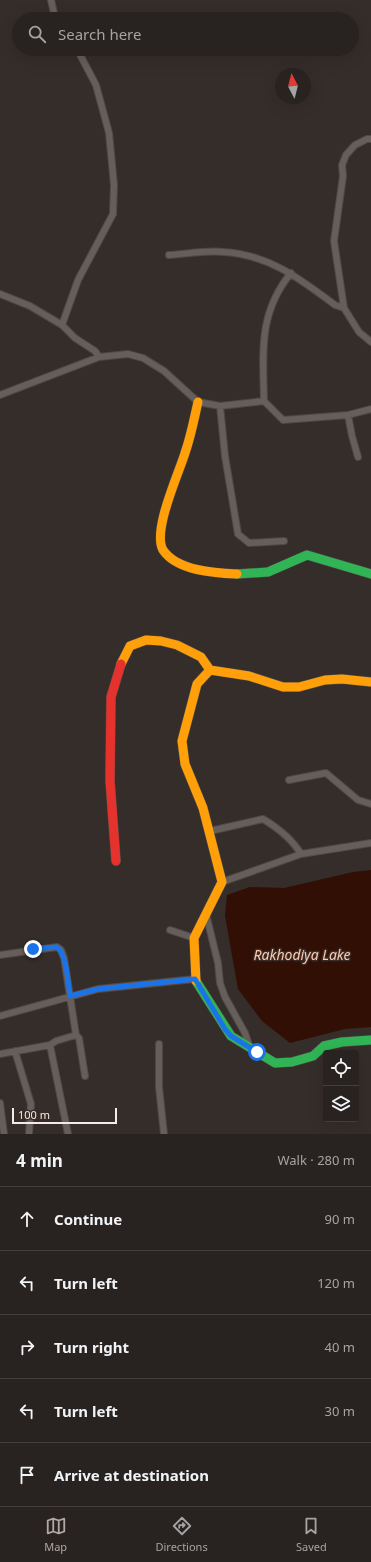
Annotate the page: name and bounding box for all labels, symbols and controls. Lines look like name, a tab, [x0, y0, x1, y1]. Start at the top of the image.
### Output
search box	[12, 12, 359, 56]
icon: search	[26, 23, 48, 45]
text: Search here	[58, 24, 141, 44]
north arrow	[275, 68, 311, 104]
route end	[24, 940, 42, 958]
water label: Rakhodiya Lake	[253, 945, 351, 964]
route start	[248, 1043, 266, 1061]
map controls	[323, 1050, 359, 1122]
button: locate	[323, 1050, 359, 1086]
button: layers	[323, 1086, 359, 1122]
scale bar	[12, 1106, 117, 1125]
text: 100 m	[18, 1107, 50, 1122]
text: 4 min	[16, 1149, 63, 1172]
text: Walk · 280 m	[277, 1151, 355, 1169]
icon: ahead	[16, 1208, 38, 1230]
text: Continue	[54, 1209, 122, 1229]
text: 90 m	[325, 1210, 355, 1228]
icon: left	[16, 1272, 38, 1294]
text: Turn left	[54, 1273, 118, 1293]
text: 120 m	[317, 1274, 355, 1292]
icon: right	[16, 1336, 38, 1358]
text: Turn right	[54, 1337, 129, 1357]
text: 40 m	[325, 1338, 355, 1356]
icon: left	[16, 1400, 38, 1422]
text: Turn left	[54, 1401, 118, 1421]
text: 30 m	[325, 1402, 355, 1420]
icon: arrive	[16, 1464, 38, 1486]
text: Arrive at destination	[54, 1465, 209, 1485]
tab: Map	[44, 1515, 67, 1554]
tab: Directions	[155, 1515, 208, 1554]
tab: Saved	[296, 1515, 327, 1554]

